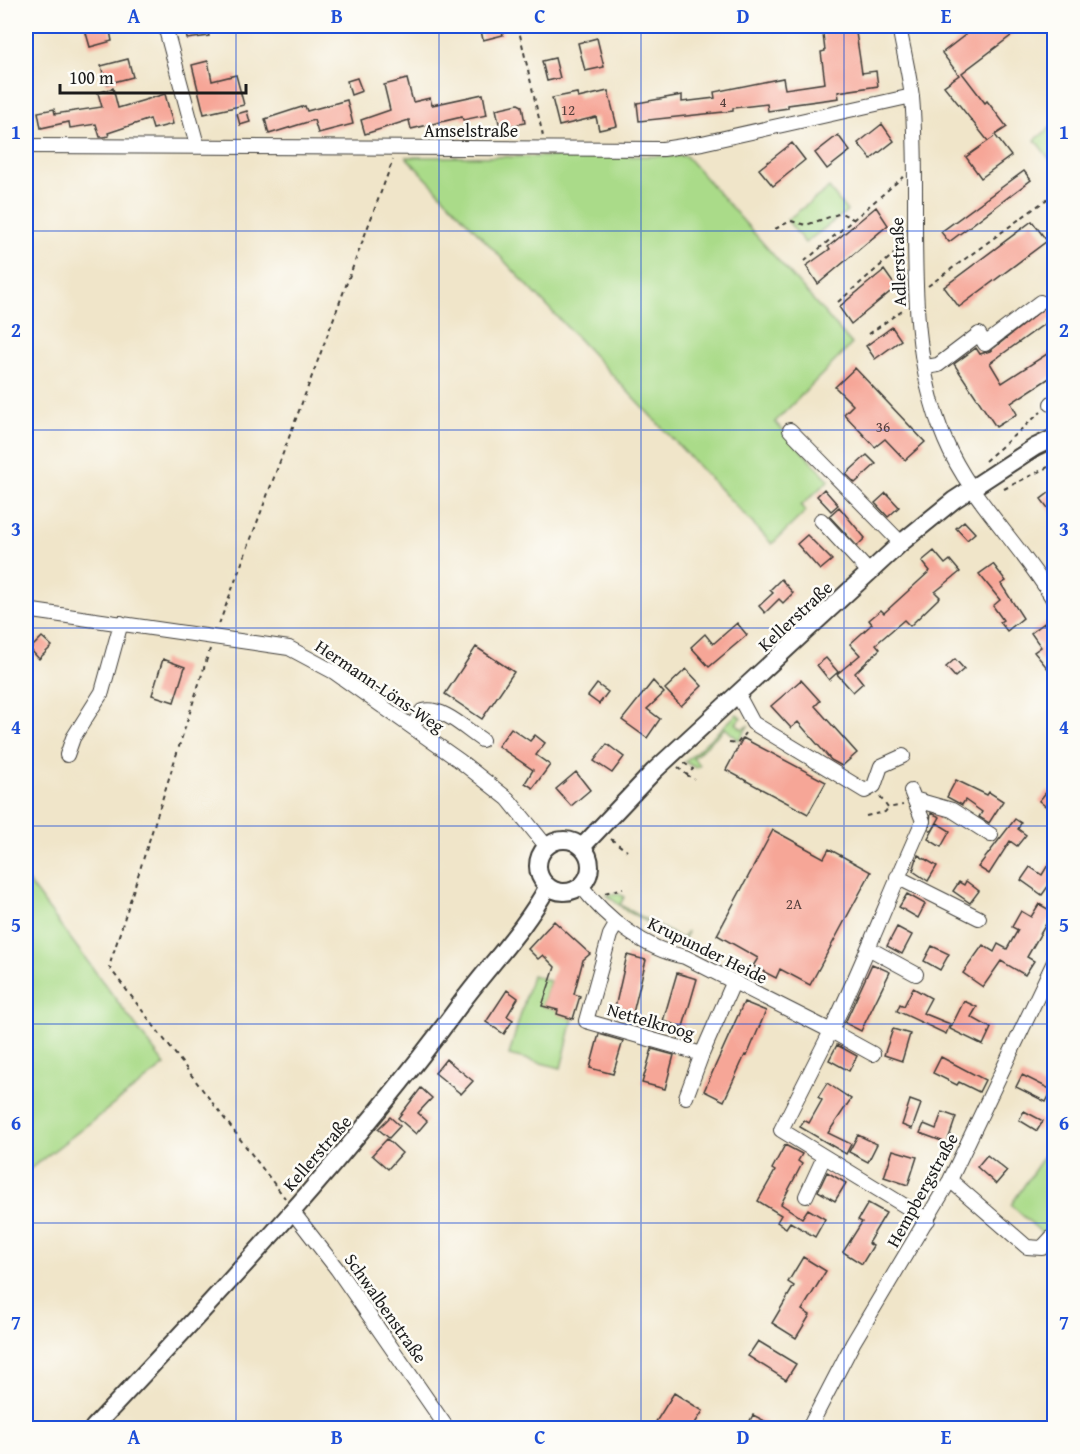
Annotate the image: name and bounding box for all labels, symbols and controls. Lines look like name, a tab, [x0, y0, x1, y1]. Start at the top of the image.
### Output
text: A	[128, 1, 141, 30]
text: B	[331, 1, 343, 30]
text: C	[534, 1, 546, 30]
text: D	[736, 1, 750, 30]
text: E	[941, 1, 952, 30]
scale bar	[60, 57, 246, 95]
text: 100 m	[69, 64, 114, 91]
house number: 4	[719, 91, 727, 112]
house number: 12	[561, 99, 575, 120]
text: 1	[11, 117, 21, 146]
street label: Amselstraße	[424, 117, 518, 144]
text: 1	[1059, 117, 1069, 146]
street label: Adlerstraße	[883, 217, 913, 307]
text: 2	[11, 315, 21, 344]
text: 2	[1059, 315, 1069, 344]
house number: 36	[876, 416, 890, 437]
text: 3	[11, 514, 21, 543]
text: 3	[1059, 514, 1069, 543]
street label: Kellerstraße	[752, 574, 838, 658]
street label: Hermann-Löns-Weg	[310, 633, 450, 739]
text: 4	[11, 712, 21, 741]
text: 4	[1059, 712, 1069, 741]
house number: 2A	[786, 893, 802, 914]
street label: Krupunder Heide	[644, 909, 772, 991]
text: 5	[11, 910, 21, 939]
text: 5	[1059, 910, 1069, 939]
street label: Nettelkroog	[604, 996, 698, 1046]
text: 6	[11, 1108, 21, 1137]
text: 6	[1059, 1108, 1069, 1137]
street label: Kellerstraße	[276, 1109, 358, 1197]
street label: Hempbergstraße	[879, 1128, 965, 1252]
street label: Schwalbenstraße	[338, 1248, 434, 1368]
text: 7	[11, 1307, 21, 1336]
text: 7	[1059, 1307, 1069, 1336]
text: A	[128, 1422, 141, 1451]
text: B	[331, 1422, 343, 1451]
text: C	[534, 1422, 546, 1451]
text: D	[736, 1422, 750, 1451]
text: E	[941, 1422, 952, 1451]

